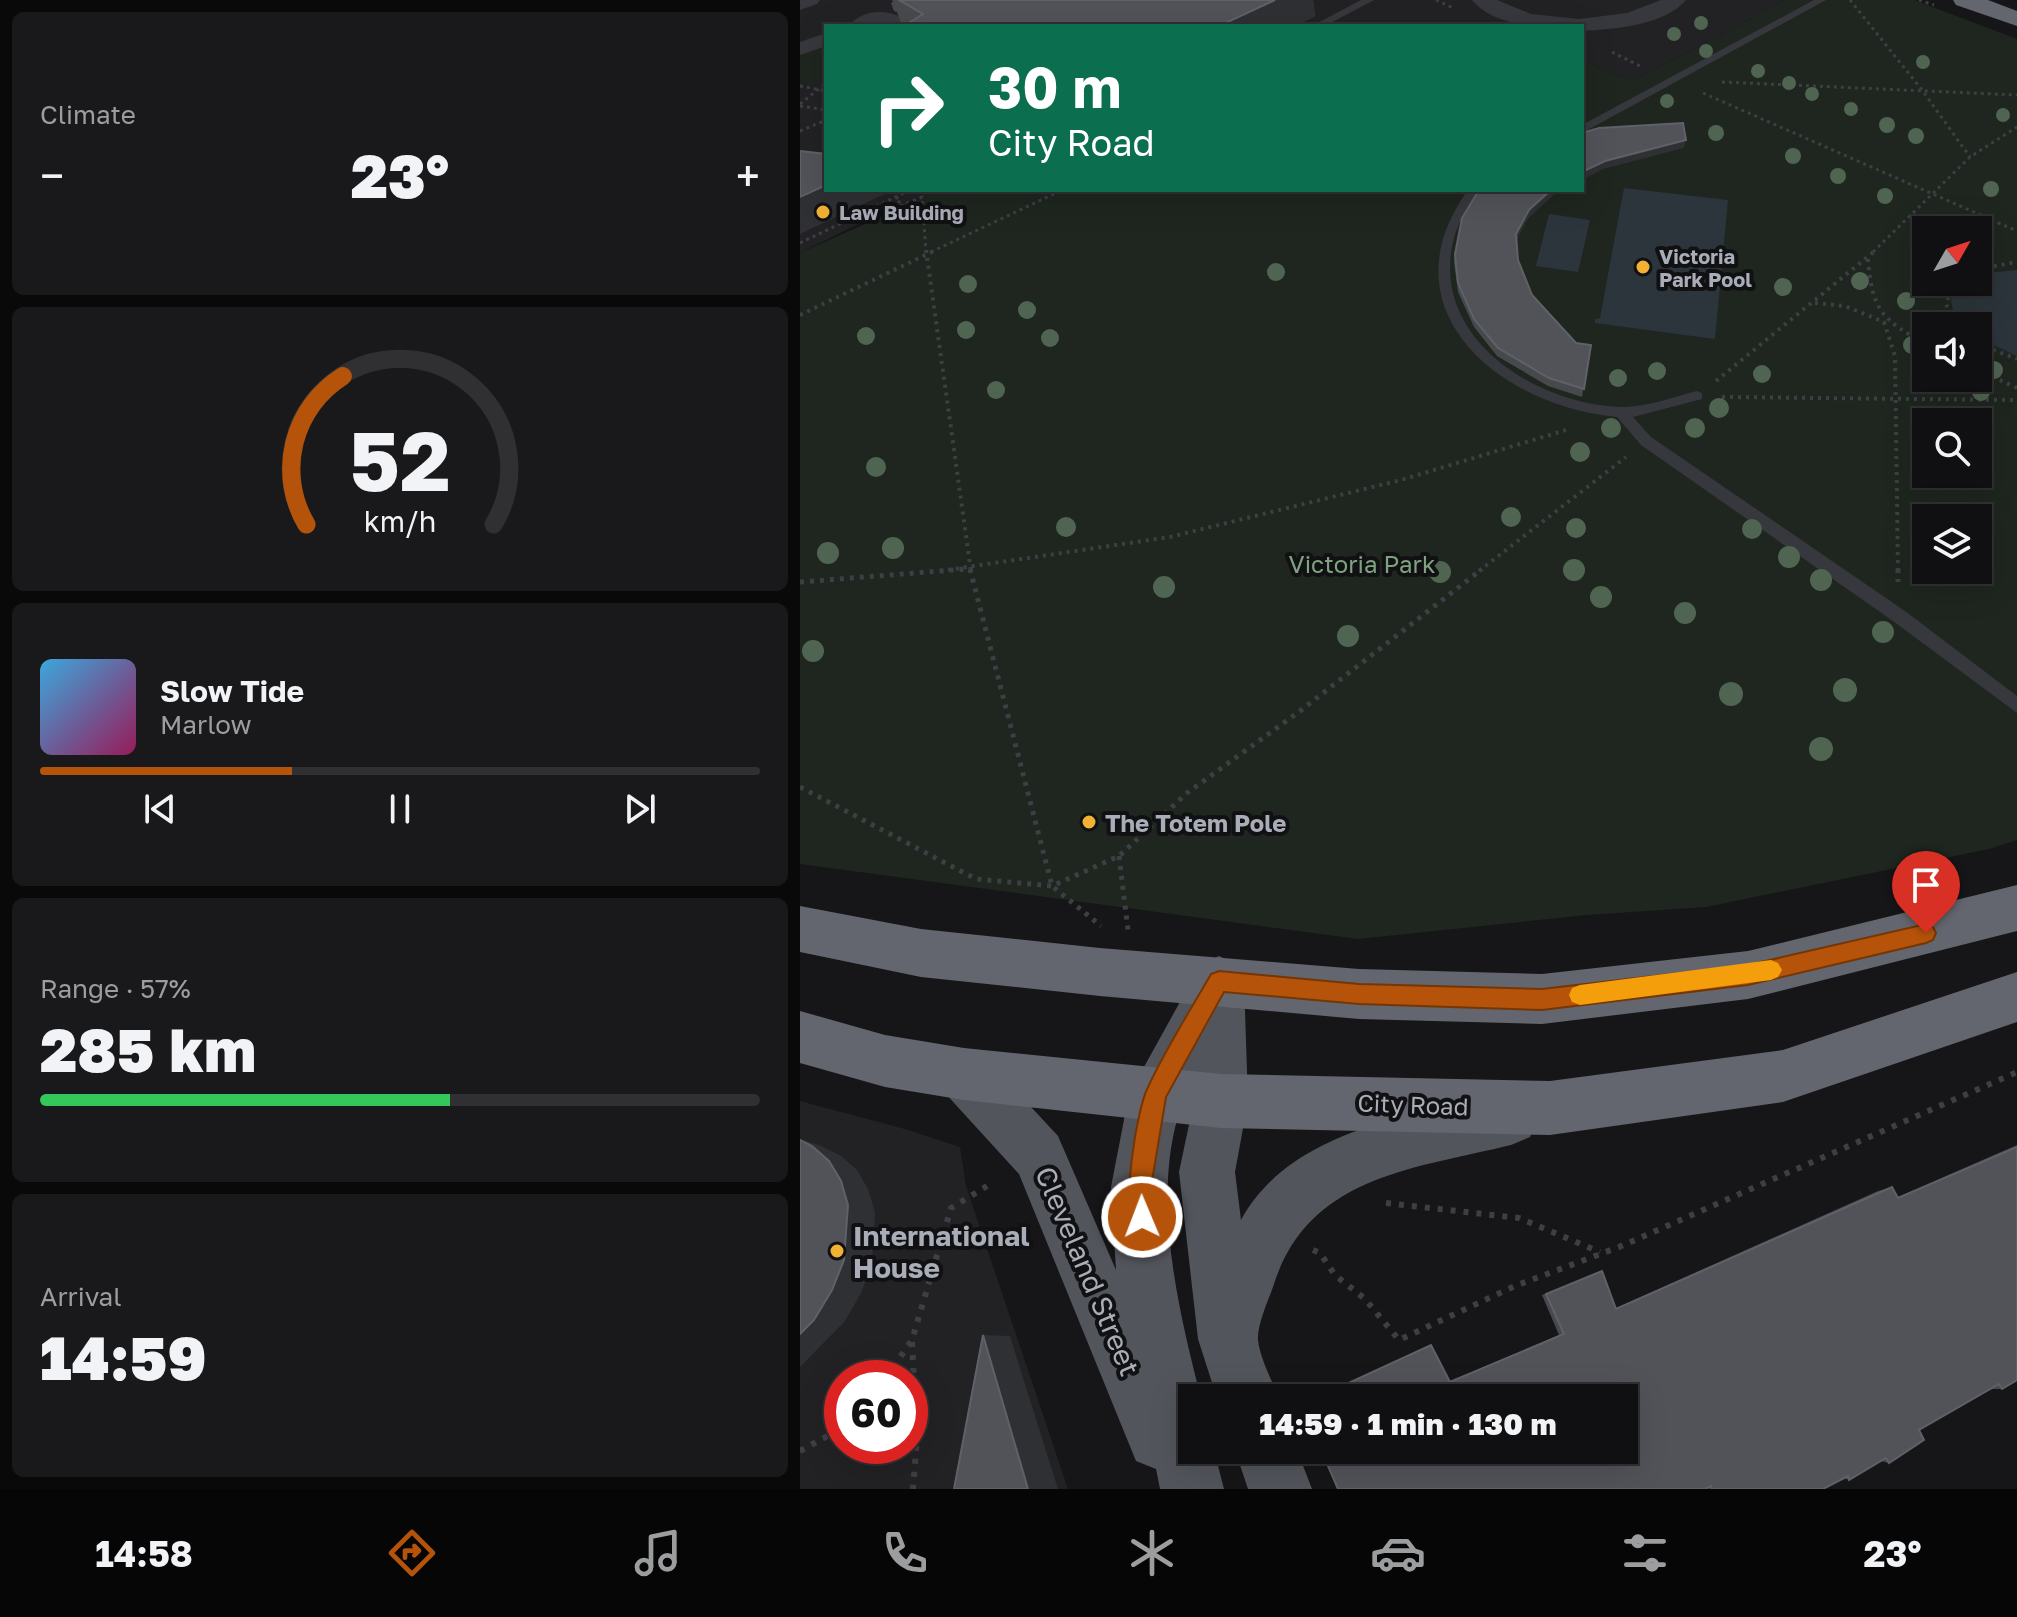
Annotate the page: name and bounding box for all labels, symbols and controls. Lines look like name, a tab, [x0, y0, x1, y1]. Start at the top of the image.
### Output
text: 30 m	[988, 53, 1122, 120]
icon: right	[856, 56, 960, 160]
text: Climate	[40, 99, 136, 130]
text: City Road	[988, 121, 1155, 164]
text: 23°	[351, 139, 449, 211]
text: −	[40, 149, 64, 202]
text: +	[736, 149, 760, 202]
place label: Law Building	[839, 200, 964, 224]
marker: Law Building	[814, 203, 832, 221]
north arrow	[1912, 216, 1992, 296]
map controls	[1912, 216, 1992, 584]
place label: Victoria Park Pool	[1659, 244, 1752, 291]
marker: Victoria Park Pool	[1634, 258, 1652, 276]
button: sound	[1912, 312, 1992, 392]
button: search	[1912, 408, 1992, 488]
text: 52	[349, 409, 451, 509]
text: km/h	[364, 504, 436, 538]
button: layers	[1912, 504, 1992, 584]
park label: Victoria Park	[1289, 549, 1435, 578]
text: Slow Tide	[160, 673, 304, 709]
text: Marlow	[160, 709, 252, 740]
icon: previous	[138, 787, 182, 831]
icon: pause	[378, 787, 422, 831]
icon: next	[618, 787, 662, 831]
place label: The Totem Pole	[1105, 808, 1286, 837]
marker: The Totem Pole	[1080, 813, 1098, 831]
pin	[1892, 851, 1960, 933]
icon: arrive	[1904, 863, 1948, 907]
text: Range · 57%	[40, 973, 191, 1004]
text: 285 km	[40, 1013, 256, 1085]
street label: City Road	[1357, 1088, 1469, 1120]
street label: Cleveland Street	[1029, 1162, 1147, 1380]
position arrow	[1100, 1175, 1184, 1259]
place label: International House	[853, 1219, 1030, 1284]
marker: International House	[828, 1242, 846, 1260]
text: Arrival	[40, 1281, 121, 1312]
text: 14:59	[40, 1321, 206, 1393]
speed limit sign: 60	[824, 1360, 928, 1464]
text: 14:59 · 1 min · 130 m	[1259, 1406, 1557, 1442]
icon: directions	[384, 1525, 440, 1581]
icon: music	[630, 1525, 686, 1581]
icon: phone	[877, 1525, 933, 1581]
icon: climate	[1124, 1525, 1180, 1581]
icon: car	[1370, 1525, 1426, 1581]
icon: filters	[1617, 1525, 1673, 1581]
text: 14:58	[95, 1532, 193, 1575]
text: 23°	[1864, 1532, 1922, 1575]

